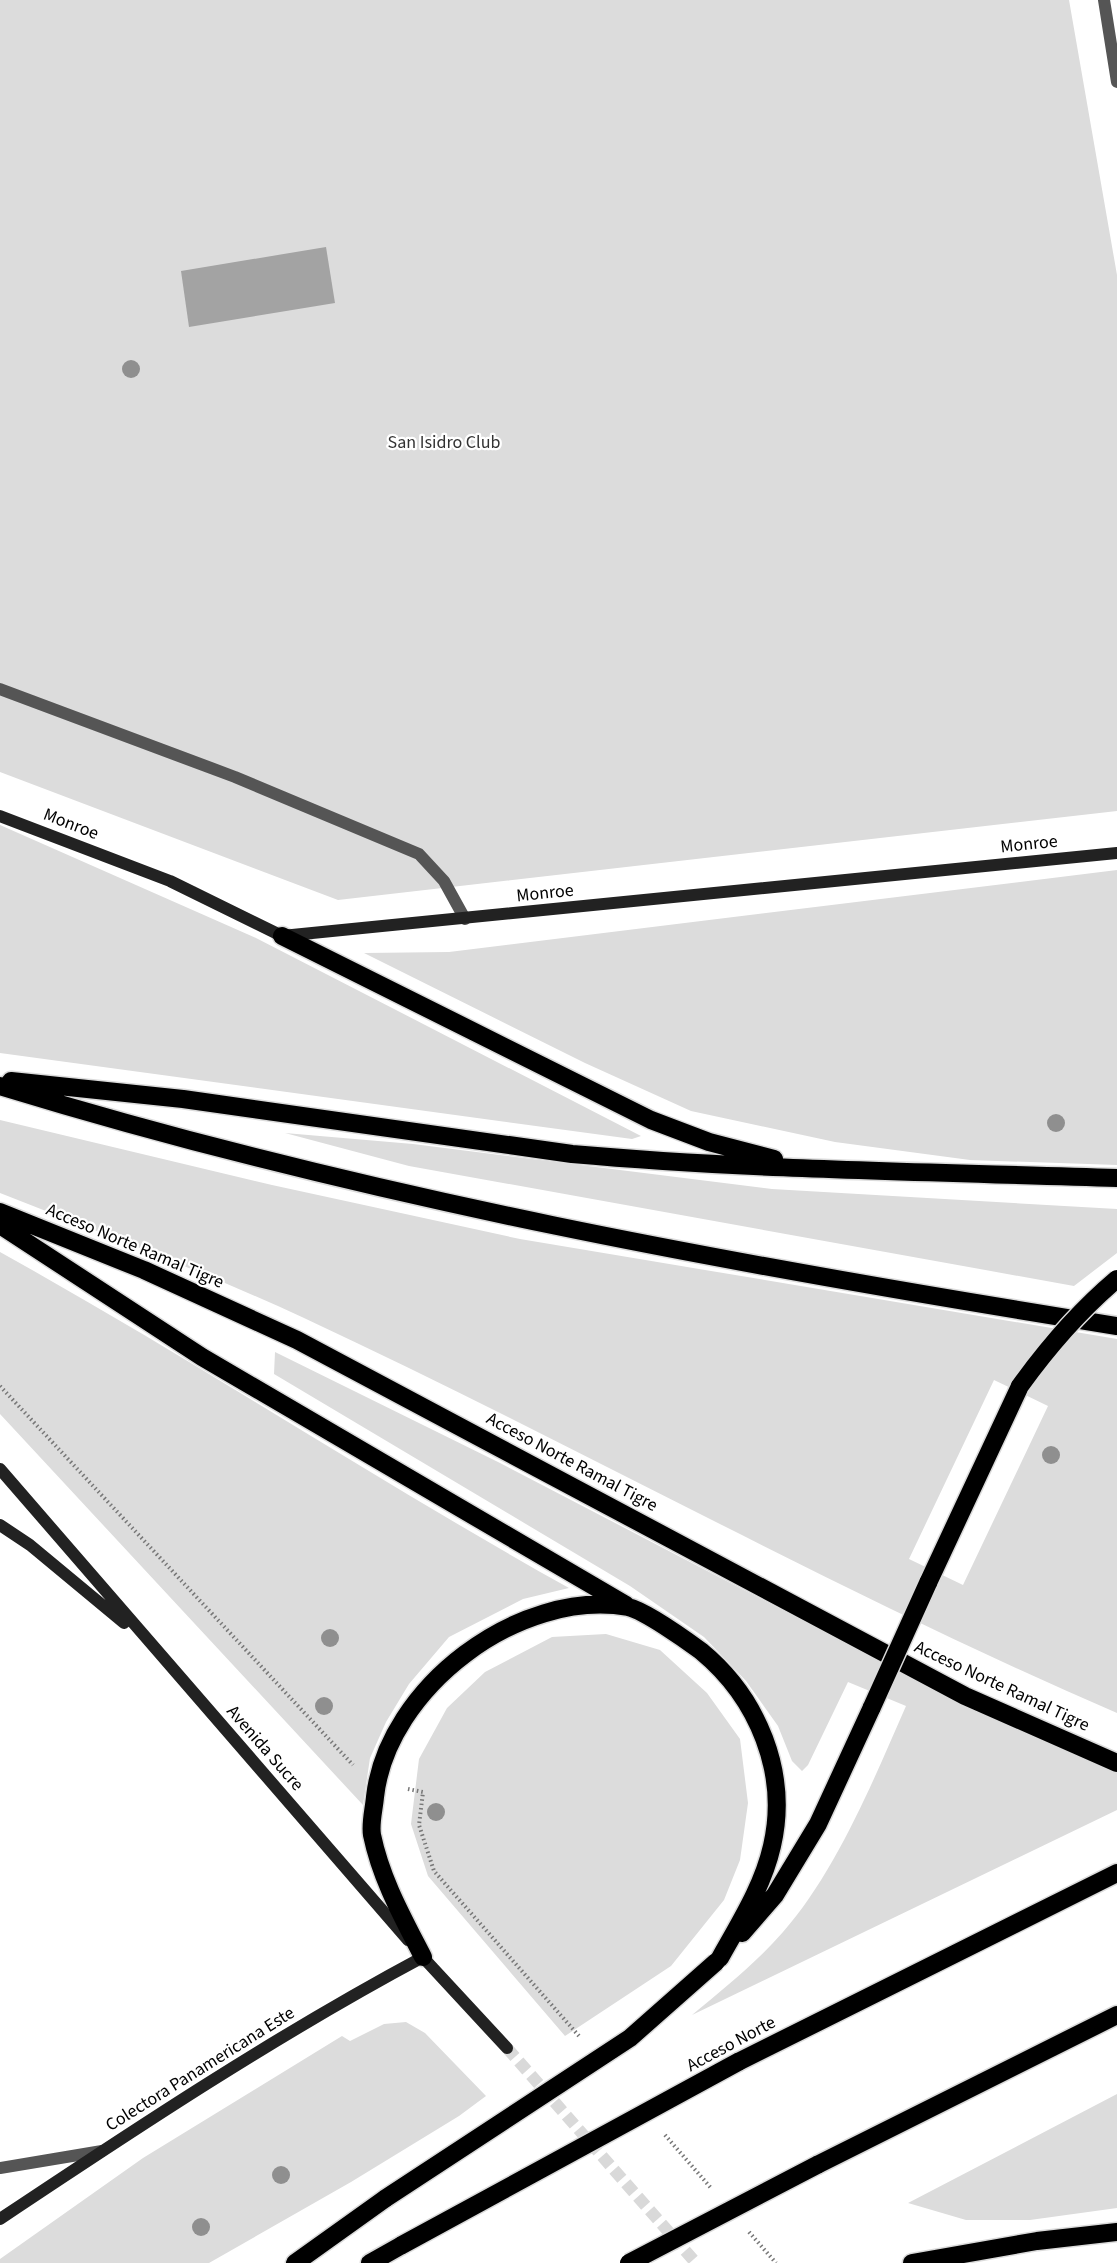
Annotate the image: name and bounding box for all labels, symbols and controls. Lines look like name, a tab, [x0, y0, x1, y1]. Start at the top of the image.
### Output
park label: San Isidro Club	[388, 430, 500, 455]
street label: Monroe	[40, 802, 102, 846]
street label: Monroe	[999, 829, 1059, 859]
street label: Monroe	[515, 878, 575, 908]
street label: Acceso Norte Ramal Tigre	[42, 1197, 228, 1295]
street label: Acceso Norte Ramal Tigre	[482, 1406, 662, 1518]
street label: Acceso Norte Ramal Tigre	[910, 1634, 1094, 1738]
street label: Avenida Sucre	[221, 1700, 309, 1796]
street label: Colectora Panamericana Este	[101, 2000, 299, 2138]
street label: Acceso Norte	[682, 2010, 780, 2078]

